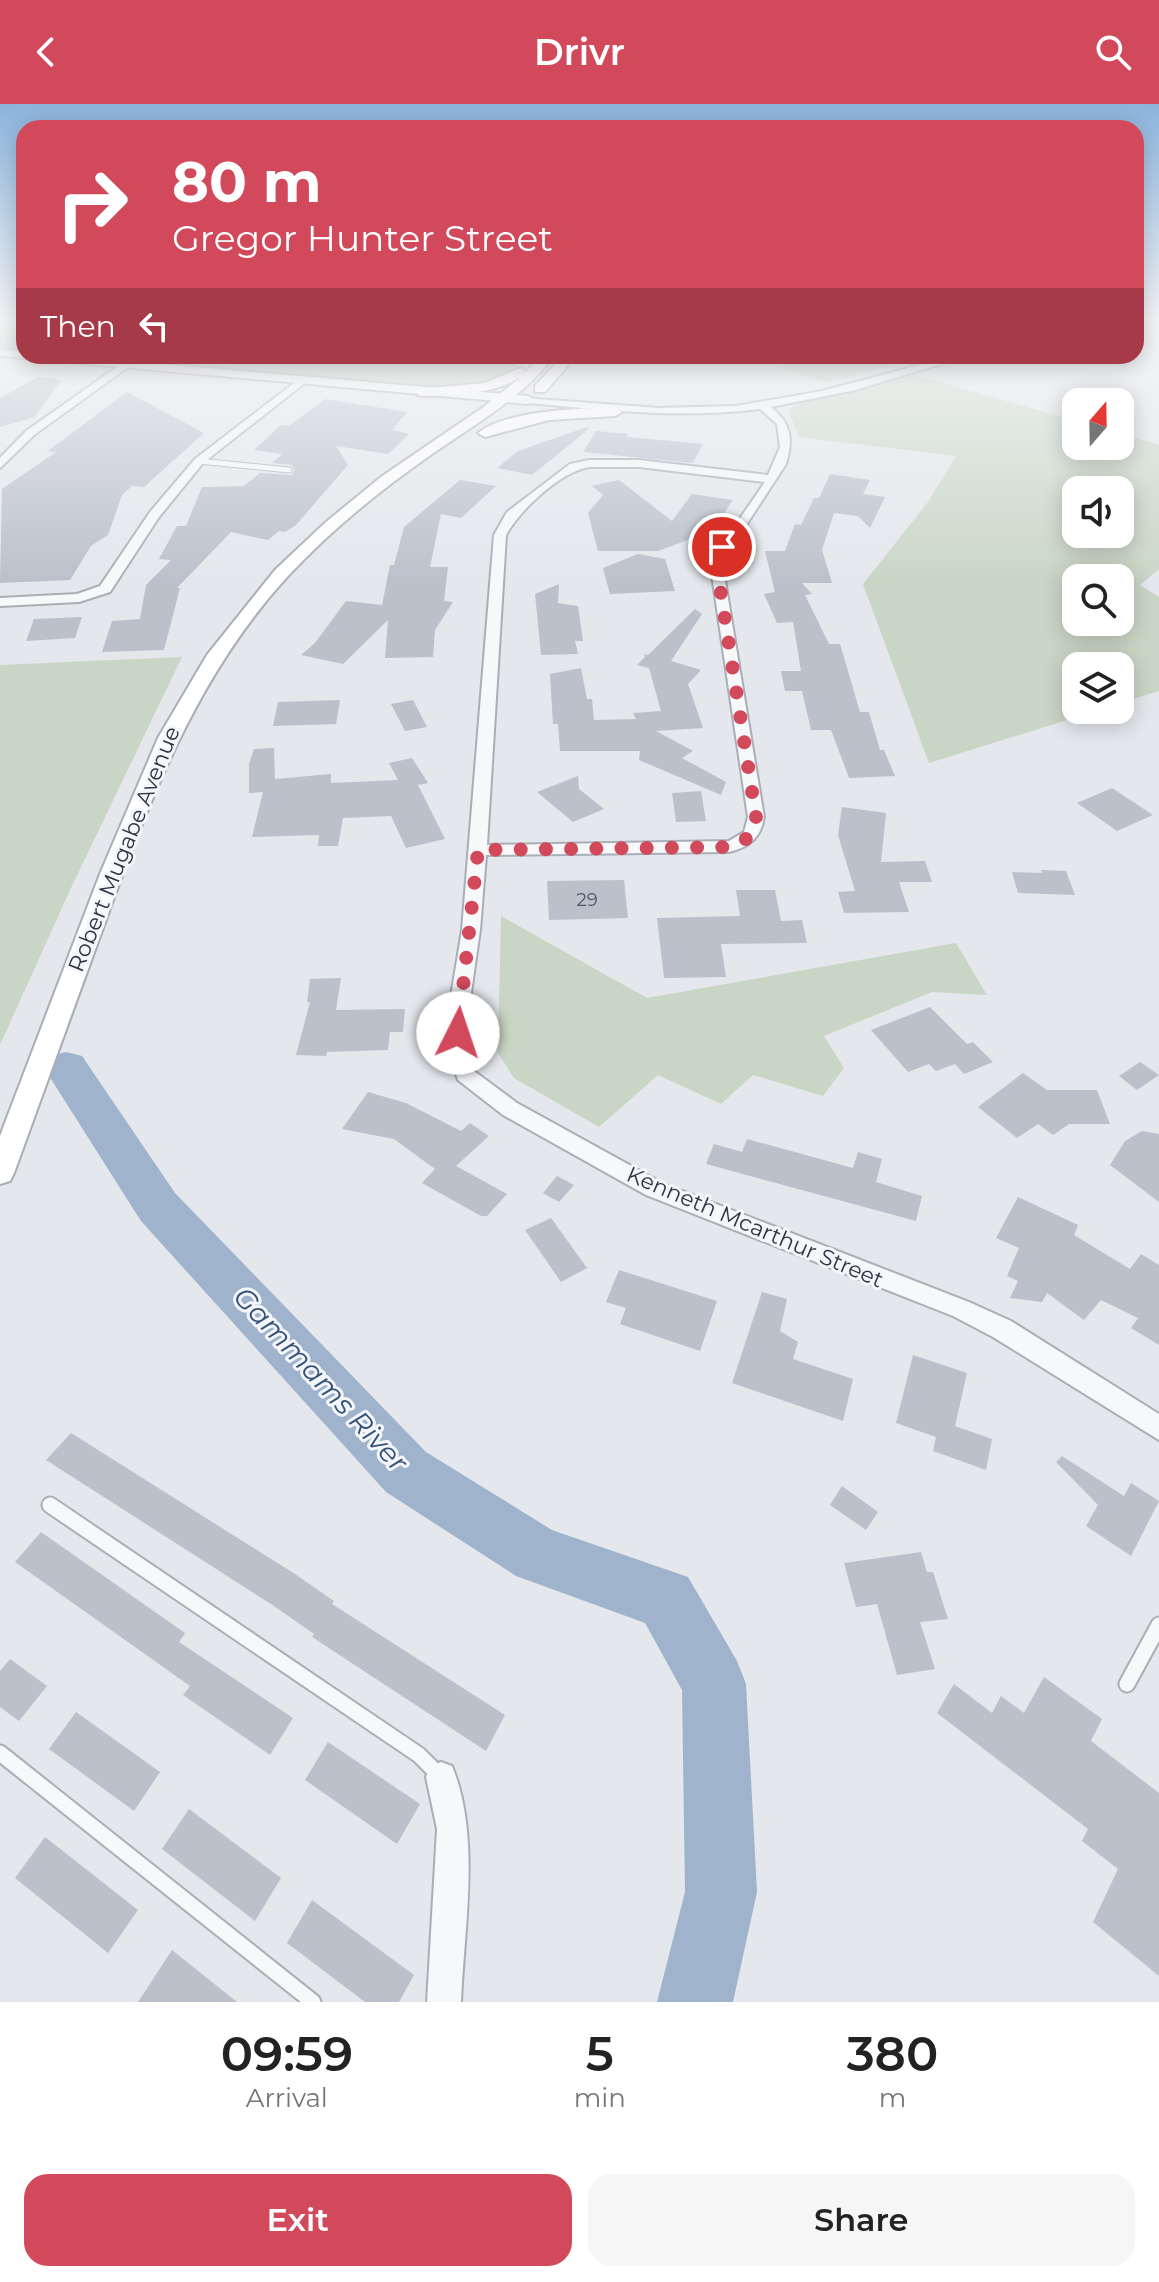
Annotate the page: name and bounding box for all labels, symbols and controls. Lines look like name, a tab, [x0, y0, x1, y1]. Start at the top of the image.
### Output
icon: back	[24, 30, 68, 74]
text: Drivr	[534, 30, 625, 74]
icon: search	[1091, 30, 1135, 74]
text: 80 m	[172, 148, 322, 216]
icon: right	[40, 152, 144, 256]
text: Gregor Hunter Street	[172, 216, 553, 260]
icon: left	[132, 304, 176, 348]
text: Then	[40, 308, 116, 345]
north arrow	[1062, 388, 1134, 460]
map controls	[1062, 388, 1134, 724]
button: sound	[1062, 476, 1134, 548]
pin	[688, 513, 756, 581]
icon: arrive	[700, 525, 744, 569]
button: search	[1062, 564, 1134, 636]
button: layers	[1062, 652, 1134, 724]
street label: Robert Mugabe Avenue	[62, 722, 186, 976]
house number: 29	[576, 889, 598, 911]
position arrow	[416, 991, 500, 1075]
street label: Kenneth Mcarthur Street	[623, 1161, 887, 1293]
water label: Gammams River	[227, 1279, 416, 1479]
text: 09:59	[221, 2025, 353, 2083]
text: 5	[586, 2025, 614, 2083]
text: 380	[847, 2025, 938, 2083]
text: Arrival	[246, 2082, 328, 2114]
text: min	[574, 2082, 626, 2114]
text: m	[879, 2082, 906, 2114]
button: Exit	[24, 2174, 572, 2266]
button: Share	[588, 2174, 1135, 2266]

